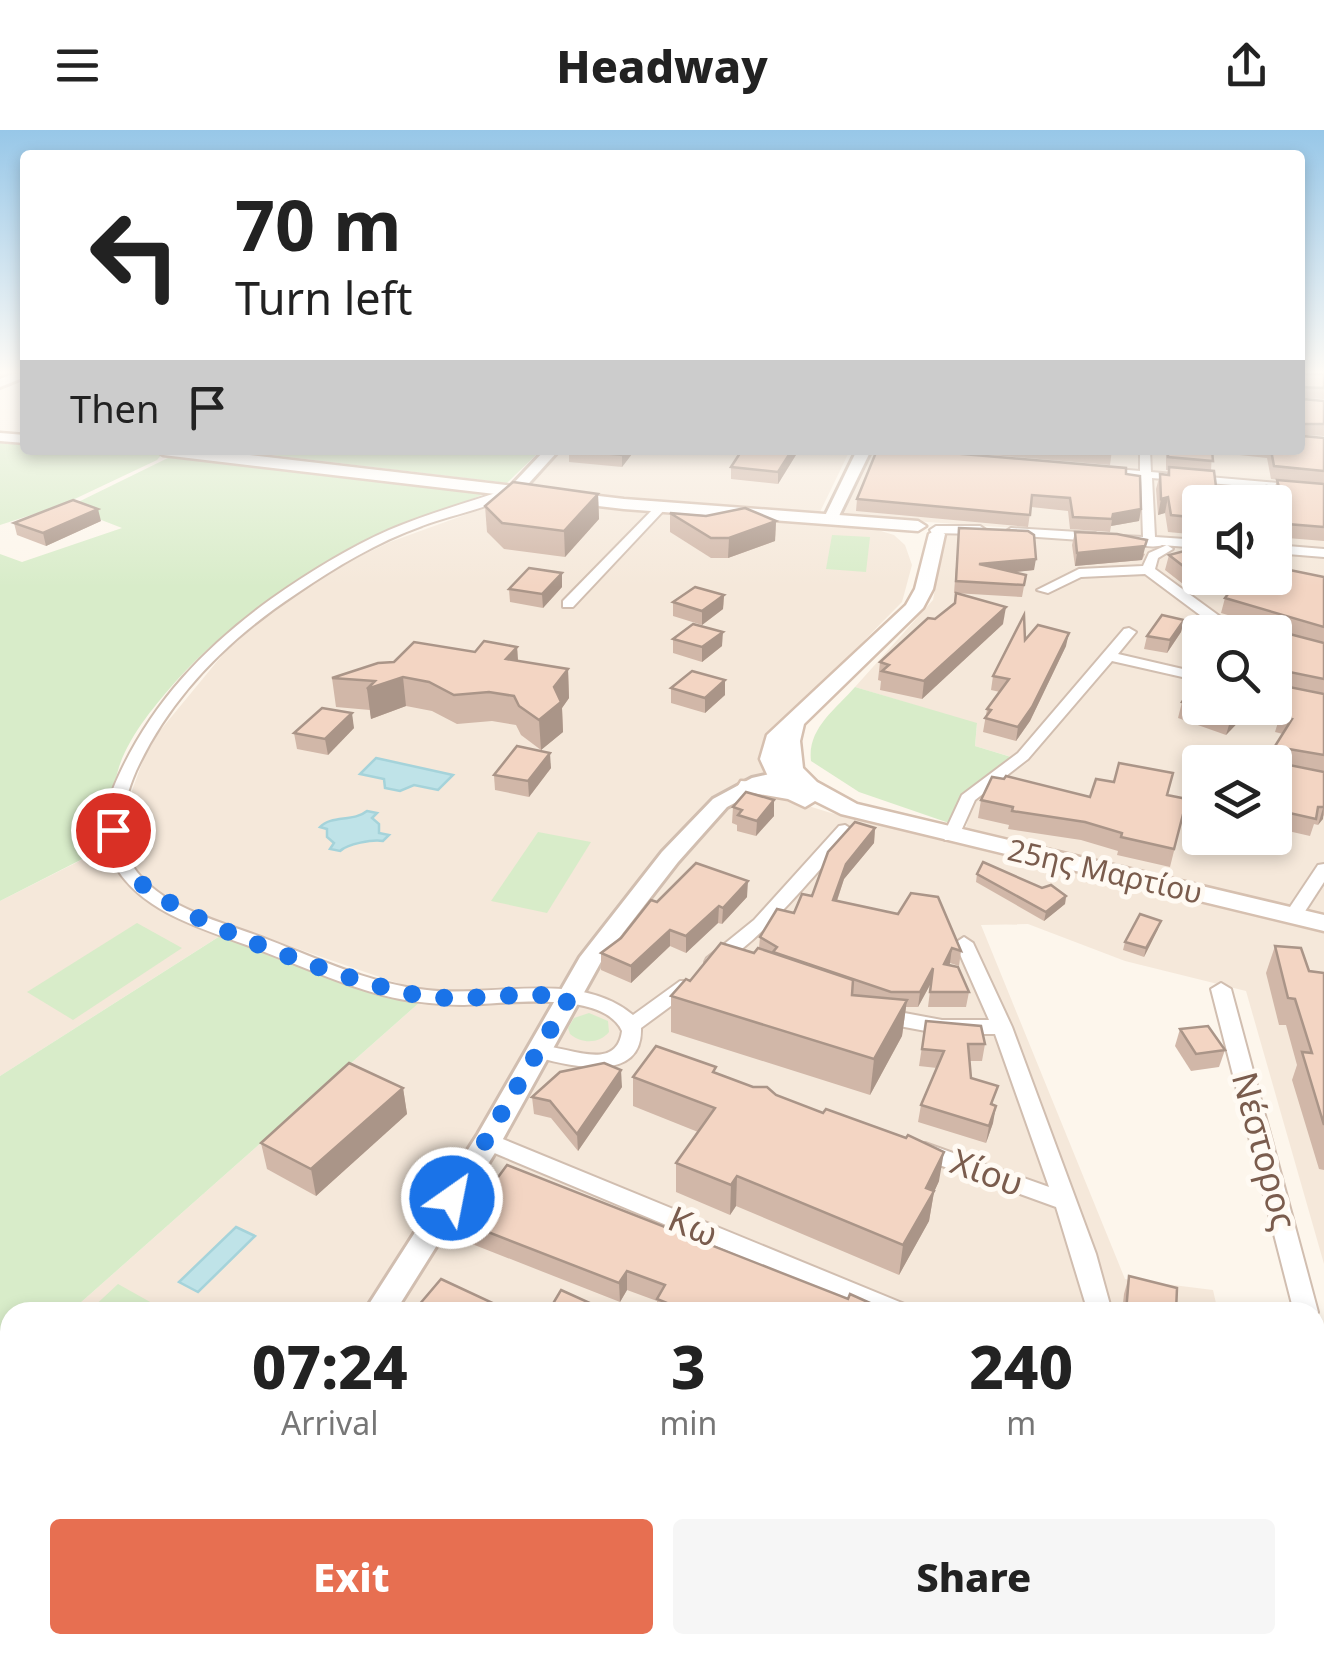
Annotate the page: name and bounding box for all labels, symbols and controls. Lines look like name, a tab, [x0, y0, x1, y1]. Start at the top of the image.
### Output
text: Headway	[556, 35, 768, 96]
icon: menu	[50, 38, 105, 93]
icon: share	[1219, 38, 1274, 93]
text: 70 m	[235, 176, 402, 272]
icon: left	[70, 190, 200, 320]
text: Turn left	[235, 267, 412, 328]
icon: arrive	[180, 380, 235, 435]
text: Then	[70, 382, 160, 434]
map controls	[1182, 485, 1292, 855]
button: sound	[1182, 485, 1292, 595]
button: search	[1182, 615, 1292, 725]
button: layers	[1182, 745, 1292, 855]
pin	[71, 788, 156, 873]
icon: arrive	[86, 803, 141, 858]
street label: 25ης Μαρτίου	[1004, 828, 1207, 913]
street label: Νέστορος	[1222, 1067, 1309, 1234]
street label: Χίου	[945, 1137, 1030, 1206]
position arrow	[400, 1146, 504, 1250]
street label: Κω	[662, 1194, 726, 1257]
text: 07:24	[252, 1325, 408, 1407]
text: 3	[671, 1325, 706, 1407]
text: 240	[969, 1325, 1073, 1407]
text: Arrival	[281, 1401, 379, 1444]
text: min	[659, 1401, 717, 1444]
text: m	[1006, 1401, 1036, 1444]
button: Exit	[50, 1519, 653, 1634]
button: Share	[673, 1519, 1275, 1634]

